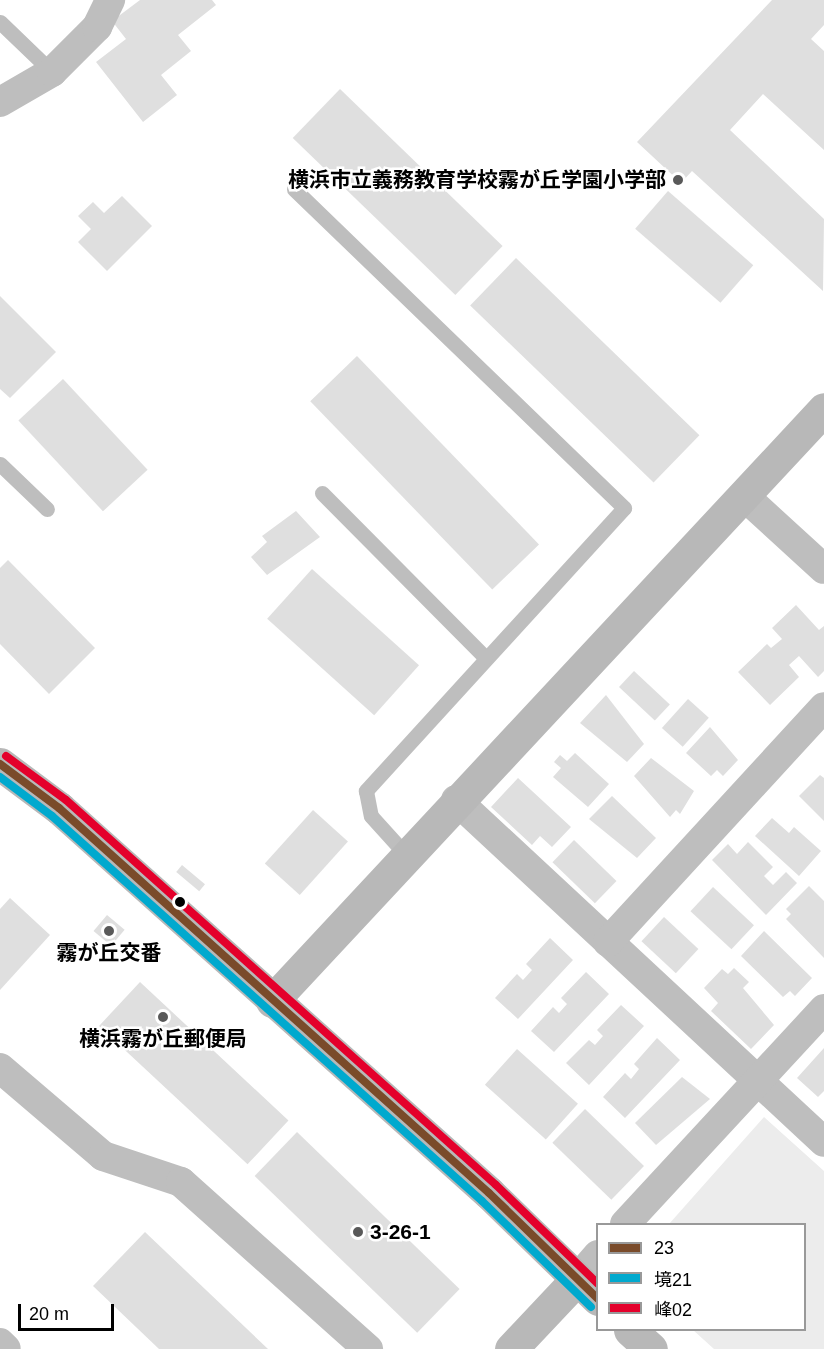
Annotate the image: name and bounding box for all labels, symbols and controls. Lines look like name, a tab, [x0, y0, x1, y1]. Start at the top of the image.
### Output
place label: 横浜市立義務教育学校霧が丘学園小学部	[288, 167, 666, 193]
marker: 横浜市立義務教育学校霧が丘学園小学部	[671, 173, 685, 187]
unlabelled marker	[174, 896, 186, 908]
marker: 霧が丘交番	[102, 924, 116, 938]
place label: 霧が丘交番	[57, 940, 161, 966]
marker: 横浜霧が丘郵便局	[156, 1010, 170, 1024]
place label: 横浜霧が丘郵便局	[79, 1026, 247, 1052]
place label: 3-26-1	[370, 1219, 431, 1245]
legend	[596, 1223, 806, 1331]
marker: 3-26-1	[351, 1225, 365, 1239]
text: 23	[654, 1238, 674, 1258]
text: 境21	[654, 1270, 692, 1290]
scale bar	[21, 1292, 117, 1330]
text: 峰02	[654, 1300, 692, 1320]
text: 20 m	[29, 1304, 69, 1324]

